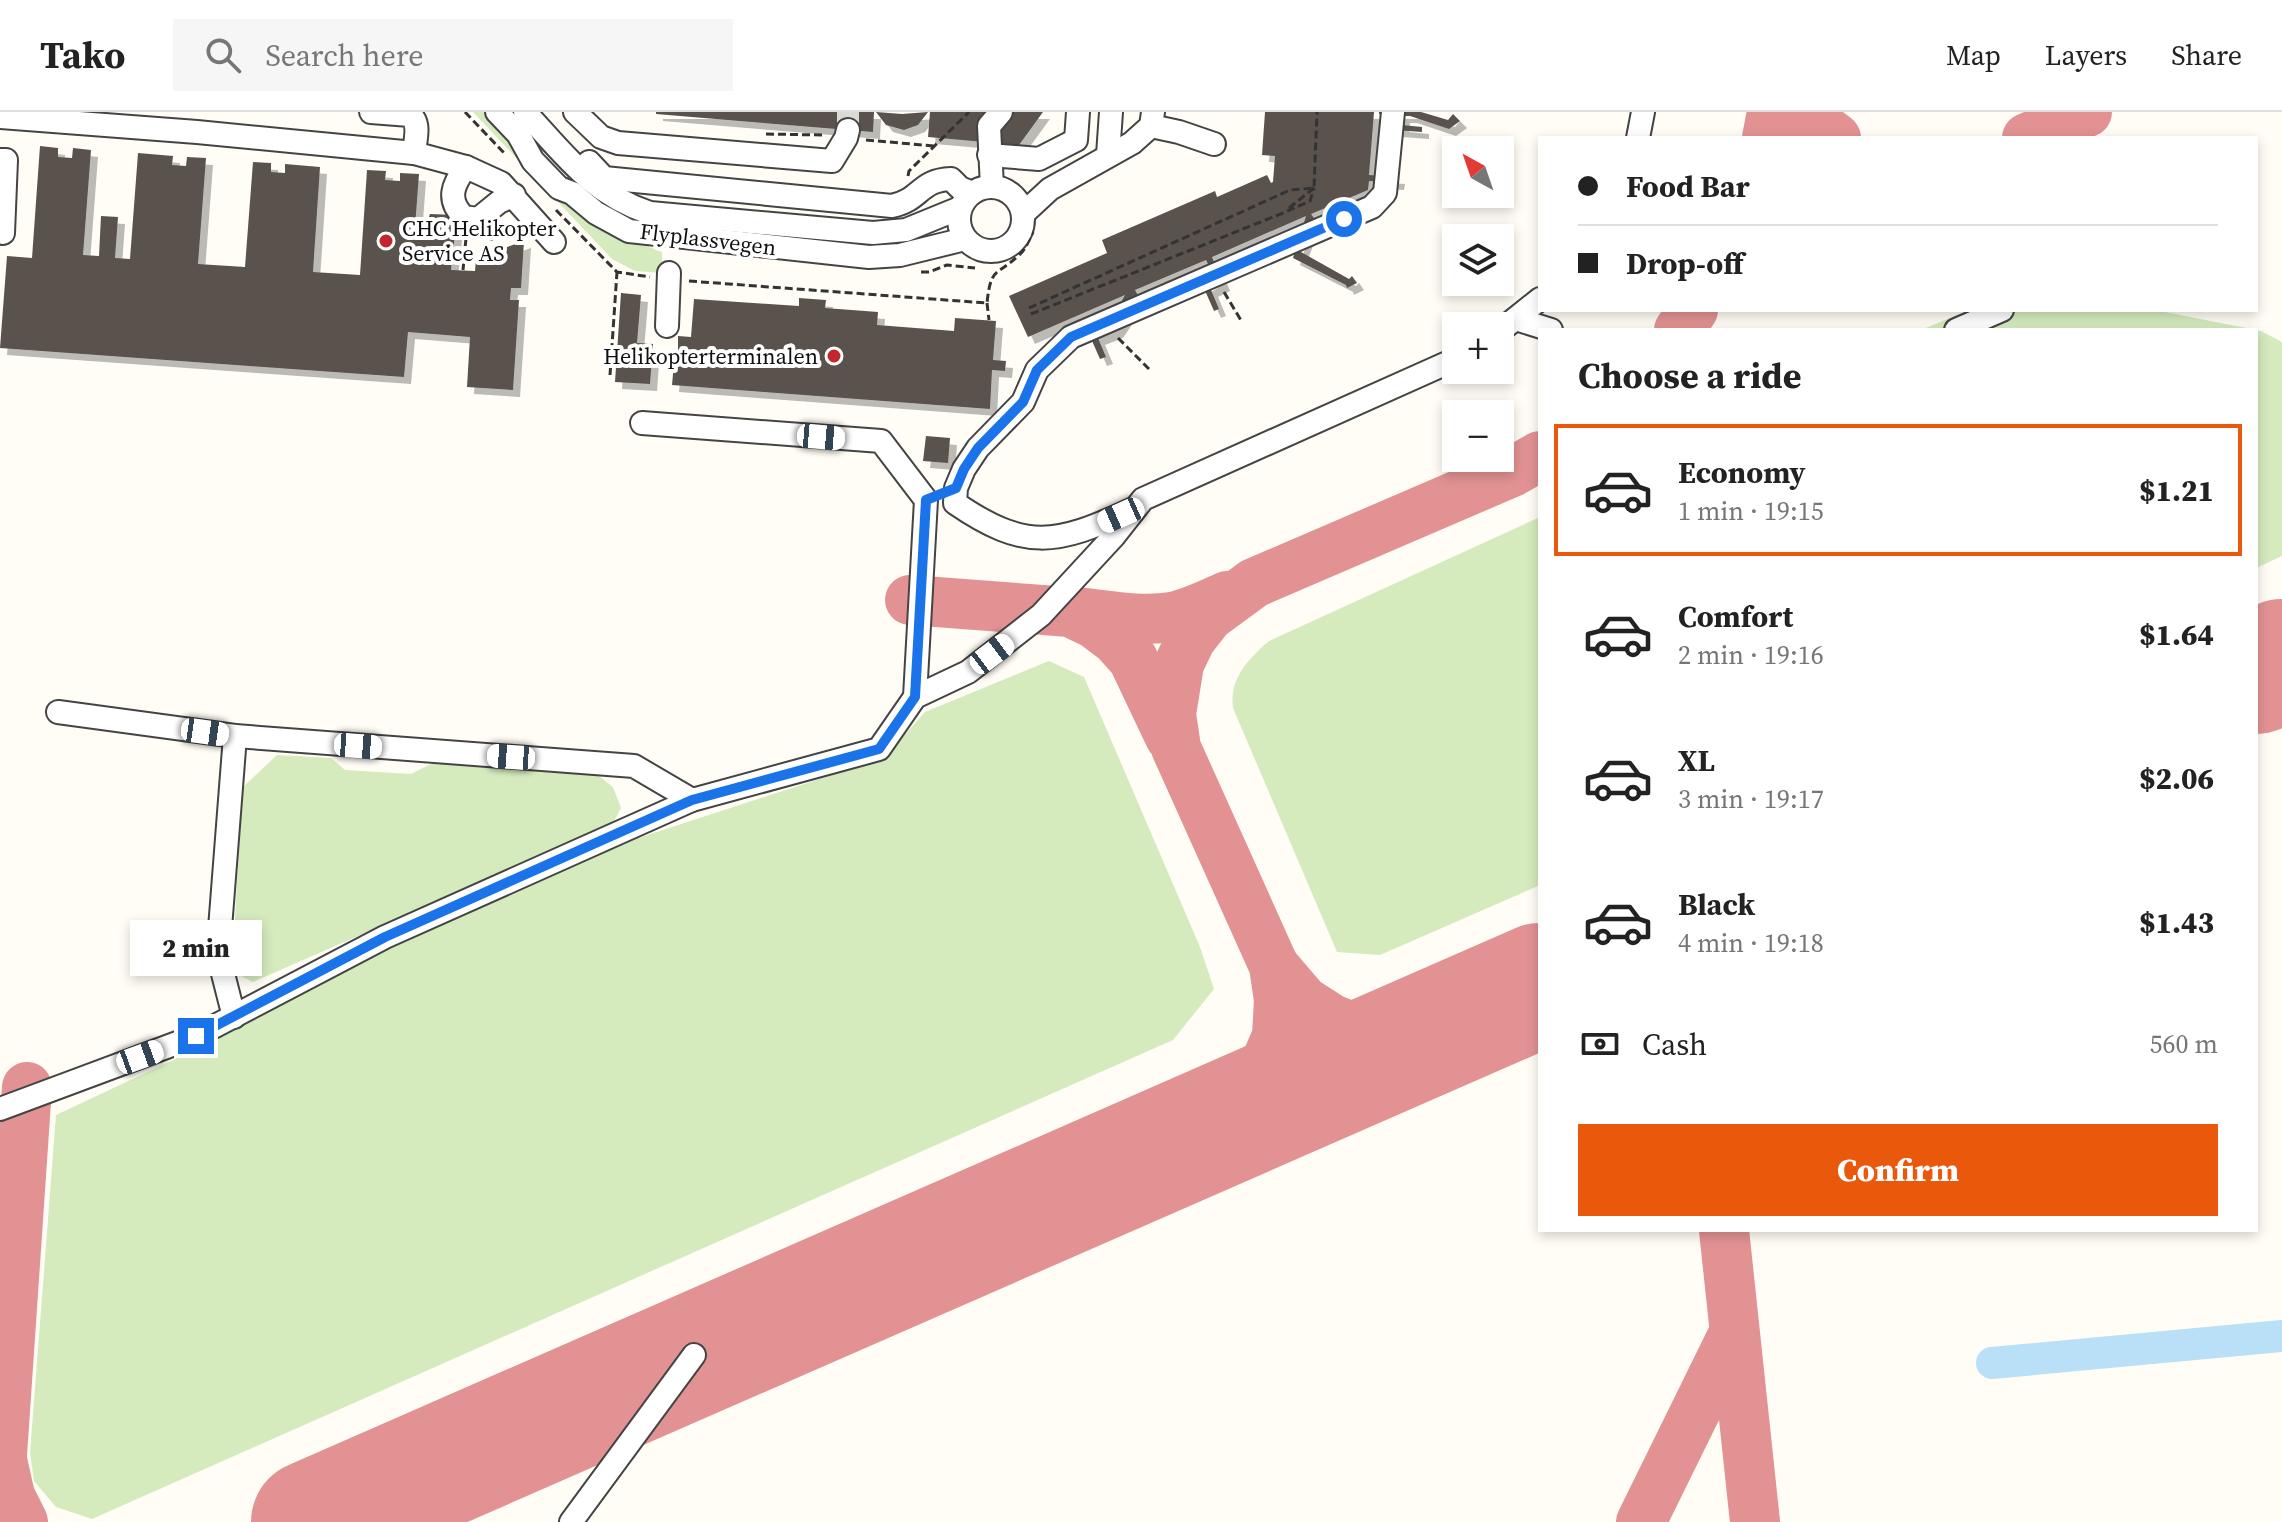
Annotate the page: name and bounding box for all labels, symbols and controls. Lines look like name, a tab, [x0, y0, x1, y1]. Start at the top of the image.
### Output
search box	[173, 19, 733, 91]
text: Tako	[40, 29, 125, 81]
icon: search	[201, 33, 245, 77]
text: Search here	[265, 35, 424, 76]
text: Map	[1946, 36, 2001, 74]
text: Layers	[2045, 36, 2127, 74]
text: Share	[2171, 36, 2242, 74]
north arrow	[1442, 136, 1514, 208]
map controls	[1442, 136, 1514, 472]
text: Food Bar	[1626, 166, 1750, 207]
route start	[1326, 201, 1362, 237]
place label: CHC Helikopter Service AS	[402, 213, 557, 268]
street label: Flyplassvegen	[638, 216, 778, 262]
button: layers	[1442, 224, 1514, 296]
marker: CHC Helikopter Service AS	[377, 232, 395, 250]
text: Drop-off	[1626, 243, 1744, 284]
button: +	[1442, 312, 1514, 384]
place label: Helikopterterminalen	[603, 341, 818, 371]
marker: Helikopterterminalen	[825, 347, 843, 365]
text: Choose a ride	[1578, 351, 1801, 400]
button: −	[1442, 400, 1514, 472]
car	[796, 423, 846, 451]
text: Economy	[1678, 452, 1806, 493]
icon: car	[1582, 454, 1654, 526]
text: $1.21	[2139, 470, 2214, 511]
text: 1 min · 19:15	[1678, 493, 1824, 529]
car	[1094, 494, 1148, 536]
text: Comfort	[1678, 596, 1793, 637]
icon: car	[1582, 598, 1654, 670]
text: $1.64	[2139, 614, 2214, 655]
car	[966, 630, 1018, 678]
text: 2 min · 19:16	[1678, 637, 1824, 673]
car	[180, 717, 230, 747]
car	[333, 732, 383, 760]
text: XL	[1678, 740, 1715, 781]
icon: car	[1582, 742, 1654, 814]
car	[486, 743, 536, 771]
text: $2.06	[2139, 758, 2214, 799]
text: 3 min · 19:17	[1678, 781, 1824, 817]
text: Black	[1678, 884, 1755, 925]
icon: car	[1582, 886, 1654, 958]
text: $1.43	[2139, 902, 2214, 943]
callout: 2 min	[130, 920, 262, 976]
text: 4 min · 19:18	[1678, 925, 1824, 961]
text: 2 min	[162, 930, 230, 966]
route end	[178, 1018, 214, 1054]
icon: cash	[1578, 1022, 1622, 1066]
text: Cash	[1642, 1024, 1707, 1065]
text: 560 m	[2150, 1026, 2218, 1062]
car	[113, 1038, 167, 1076]
button: Confirm	[1578, 1124, 2218, 1216]

